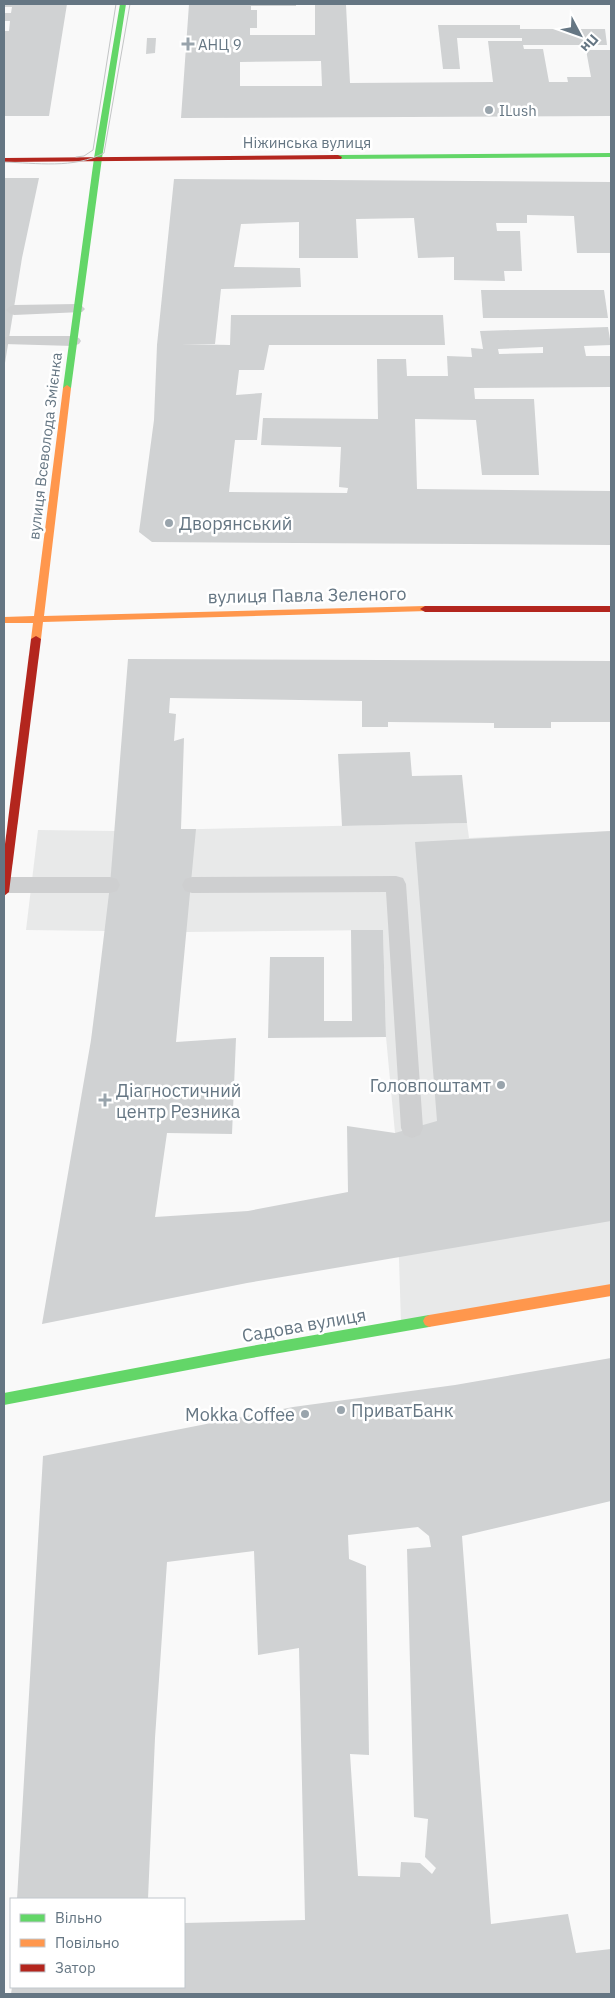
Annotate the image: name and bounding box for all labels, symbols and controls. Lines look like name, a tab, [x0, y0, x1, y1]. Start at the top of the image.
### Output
north arrow	[555, 10, 605, 60]
text: Пн	[577, 31, 603, 56]
place label: АНЦ 9	[198, 35, 242, 54]
marker: АНЦ 9	[182, 38, 194, 50]
place label: ILush	[499, 101, 537, 120]
marker: ILush	[483, 104, 495, 116]
street label: Ніжинська вулиця	[243, 133, 371, 152]
street label: вулиця Всеволода Змієнка	[24, 351, 66, 541]
place label: Дворянський	[179, 512, 292, 535]
marker: Дворянський	[163, 517, 175, 529]
street label: вулиця Павла Зеленого	[207, 582, 407, 608]
place label: Головпоштамт	[370, 1074, 492, 1097]
place label: Діагностичний центр Резника	[116, 1079, 241, 1123]
marker: Головпоштамт	[495, 1079, 507, 1091]
marker: Діагностичний центр Резника	[98, 1093, 112, 1107]
street label: Садова вулиця	[240, 1303, 368, 1347]
place label: ПриватБанк	[351, 1399, 454, 1422]
place label: Mokka Coffee	[185, 1403, 295, 1426]
marker: ПриватБанк	[335, 1404, 347, 1416]
marker: Mokka Coffee	[299, 1408, 311, 1420]
legend	[10, 1898, 185, 1988]
text: Вільно	[55, 1908, 102, 1927]
text: Повільно	[55, 1933, 119, 1952]
text: Затор	[55, 1958, 96, 1977]

